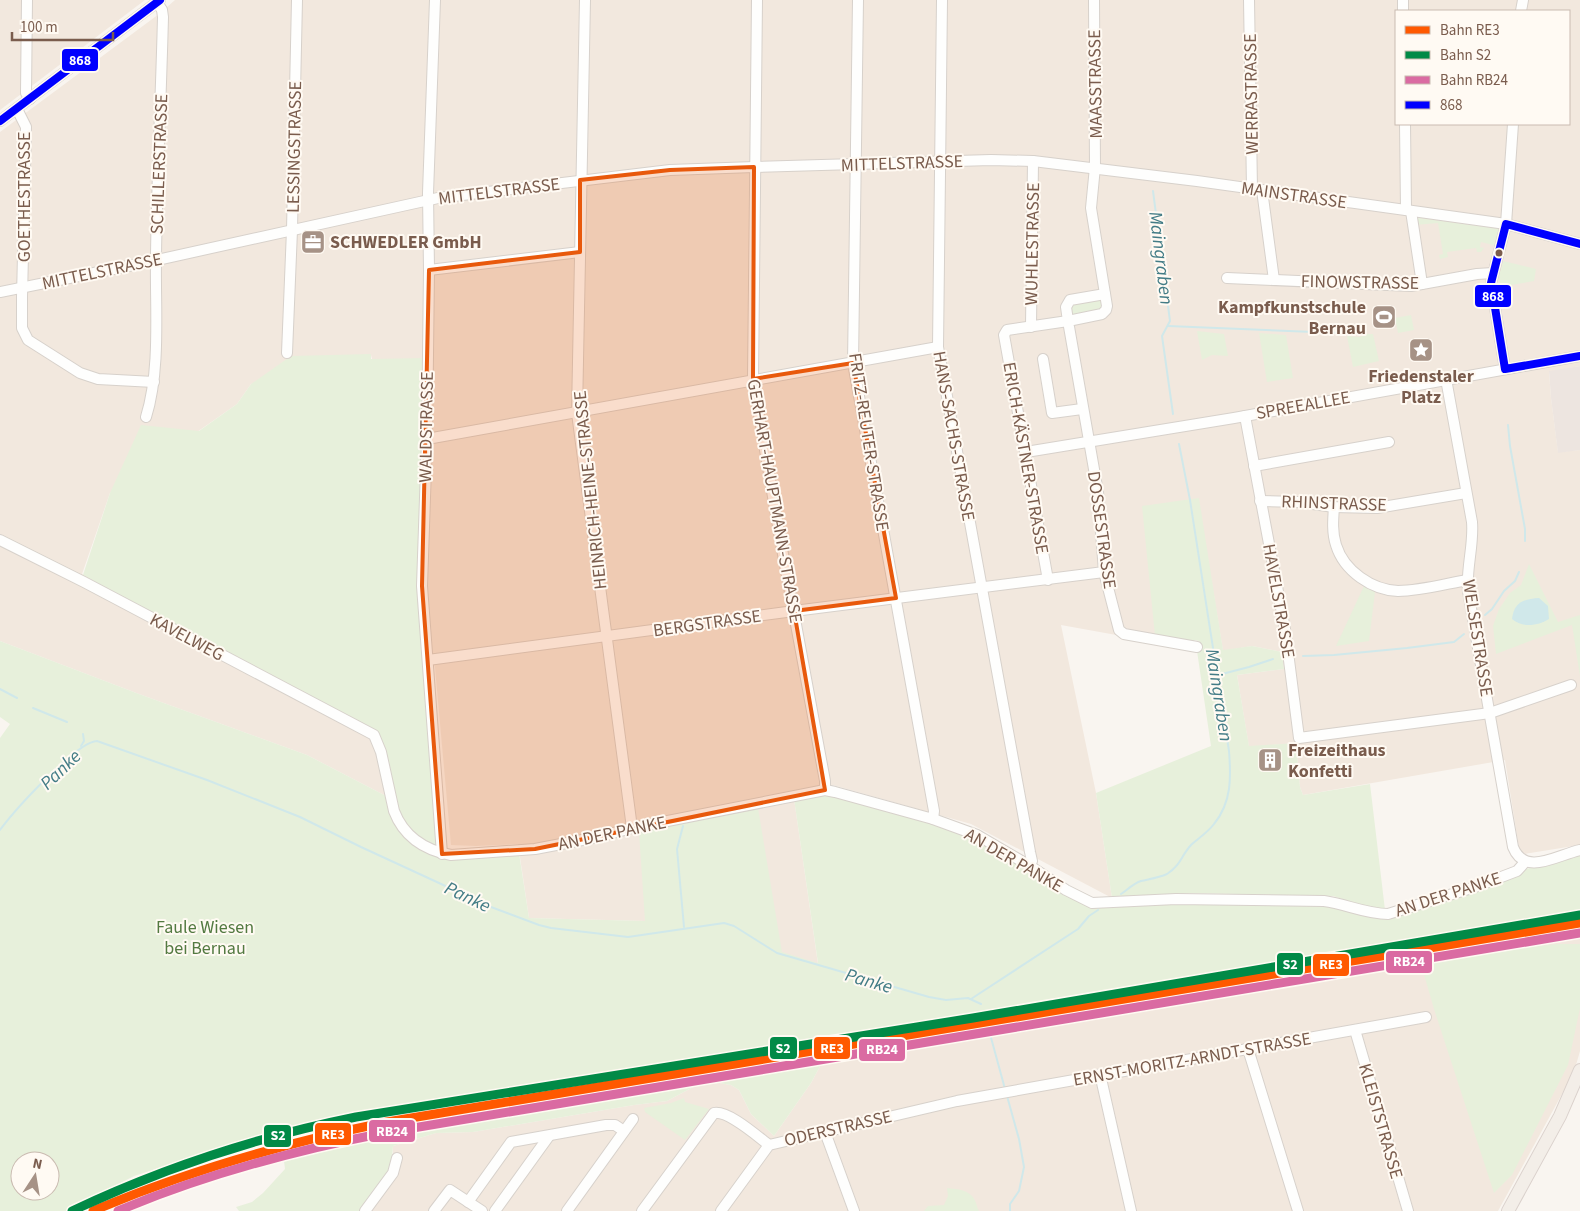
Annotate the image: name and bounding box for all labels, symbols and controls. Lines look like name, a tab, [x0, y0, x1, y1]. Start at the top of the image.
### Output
scale bar	[12, 10, 114, 42]
legend	[1395, 10, 1570, 125]
text: 100 m	[20, 17, 58, 38]
text: Bahn RE3	[1440, 20, 1500, 41]
street label: MAASSTRASSE	[1082, 29, 1109, 139]
street label: WERRASTRASSE	[1238, 33, 1265, 155]
text: Bahn S2	[1440, 45, 1491, 66]
line badge: 868	[61, 48, 99, 72]
text: 868	[69, 51, 91, 71]
text: Bahn RB24	[1440, 70, 1509, 91]
street label: LESSINGSTRASSE	[281, 81, 308, 213]
street label: SCHILLERSTRASSE	[145, 93, 174, 235]
text: 868	[1440, 95, 1462, 116]
street label: GOETHESTRASSE	[12, 132, 37, 262]
street label: MITTELSTRASSE	[840, 149, 964, 178]
street label: MITTELSTRASSE	[437, 172, 561, 211]
street label: MAINSTRASSE	[1239, 176, 1348, 215]
street label: WUHLESTRASSE	[1019, 182, 1046, 306]
water label: Maingraben	[1141, 210, 1180, 306]
office icon: SCHWEDLER GmbH	[300, 229, 326, 255]
place label: SCHWEDLER GmbH	[330, 230, 482, 255]
street label: MITTELSTRASSE	[40, 247, 164, 296]
unlabelled marker	[1494, 248, 1504, 258]
street label: FINOWSTRASSE	[1301, 269, 1419, 296]
line badge: 868	[1474, 284, 1512, 308]
text: 868	[1482, 287, 1504, 307]
place label: Kampfkunstschule Bernau	[1218, 295, 1366, 341]
sports icon: Kampfkunstschule Bernau	[1371, 304, 1397, 330]
place icon: Friedenstaler Platz	[1408, 337, 1434, 363]
street label: HANS-SACHS-STRASSE	[926, 349, 981, 523]
street label: FRITZ-REUTER-STRASSE	[842, 351, 895, 533]
street label: ERICH-KÄSTNER-STRASSE	[996, 360, 1055, 556]
place label: Friedenstaler Platz	[1368, 364, 1475, 410]
street label: WALDSTRASSE	[413, 371, 440, 483]
street label: GERHART-HAUPTMANN-STRASSE	[741, 377, 808, 625]
street label: SPREEALLEE	[1254, 385, 1352, 426]
street label: HEINRICH-HEINE-STRASSE	[568, 389, 613, 591]
street label: DOSSESTRASSE	[1081, 470, 1122, 591]
street label: RHINSTRASSE	[1281, 489, 1387, 518]
street label: HAVELSTRASSE	[1256, 542, 1301, 660]
street label: WELSESTRASSE	[1456, 578, 1499, 699]
street label: BERGSTRASSE	[651, 604, 763, 643]
street label: KAVELWEG	[145, 607, 228, 667]
water label: Maingraben	[1198, 647, 1239, 744]
place label: Freizeithaus Konfetti	[1288, 738, 1386, 784]
water label: Panke	[34, 744, 88, 797]
building icon: Freizeithaus Konfetti	[1257, 747, 1283, 773]
street label: AN DER PANKE	[556, 810, 669, 857]
street label: AN DER PANKE	[960, 822, 1068, 899]
street label: AN DER PANKE	[1392, 866, 1504, 923]
water label: Panke	[440, 875, 495, 920]
park label: Faule Wiesen bei Bernau	[156, 915, 254, 961]
line badge: RB24	[1385, 950, 1433, 974]
line badge: S2	[1276, 952, 1304, 976]
text: RB24	[1393, 952, 1426, 972]
line badge: RE3	[1312, 953, 1350, 977]
text: S2	[1282, 955, 1298, 975]
text: RE3	[1319, 955, 1343, 975]
water label: Panke	[842, 962, 895, 1001]
street label: ERNST-MORITZ-ARNDT-STRASSE	[1071, 1026, 1313, 1093]
line badge: S2	[769, 1036, 798, 1060]
line badge: RE3	[813, 1036, 851, 1060]
line badge: RB24	[858, 1038, 906, 1062]
text: S2	[775, 1039, 791, 1059]
text: RE3	[820, 1039, 844, 1059]
text: RB24	[866, 1040, 899, 1060]
street label: KLEISTSTRASSE	[1352, 1061, 1409, 1182]
street label: ODERSTRASSE	[782, 1104, 894, 1153]
line badge: RB24	[368, 1119, 416, 1143]
line badge: RE3	[314, 1122, 352, 1146]
text: RB24	[376, 1122, 409, 1142]
line badge: S2	[263, 1124, 292, 1148]
text: RE3	[321, 1125, 345, 1145]
text: S2	[270, 1126, 286, 1146]
north arrow	[10, 1151, 60, 1201]
text: N	[31, 1154, 44, 1175]

